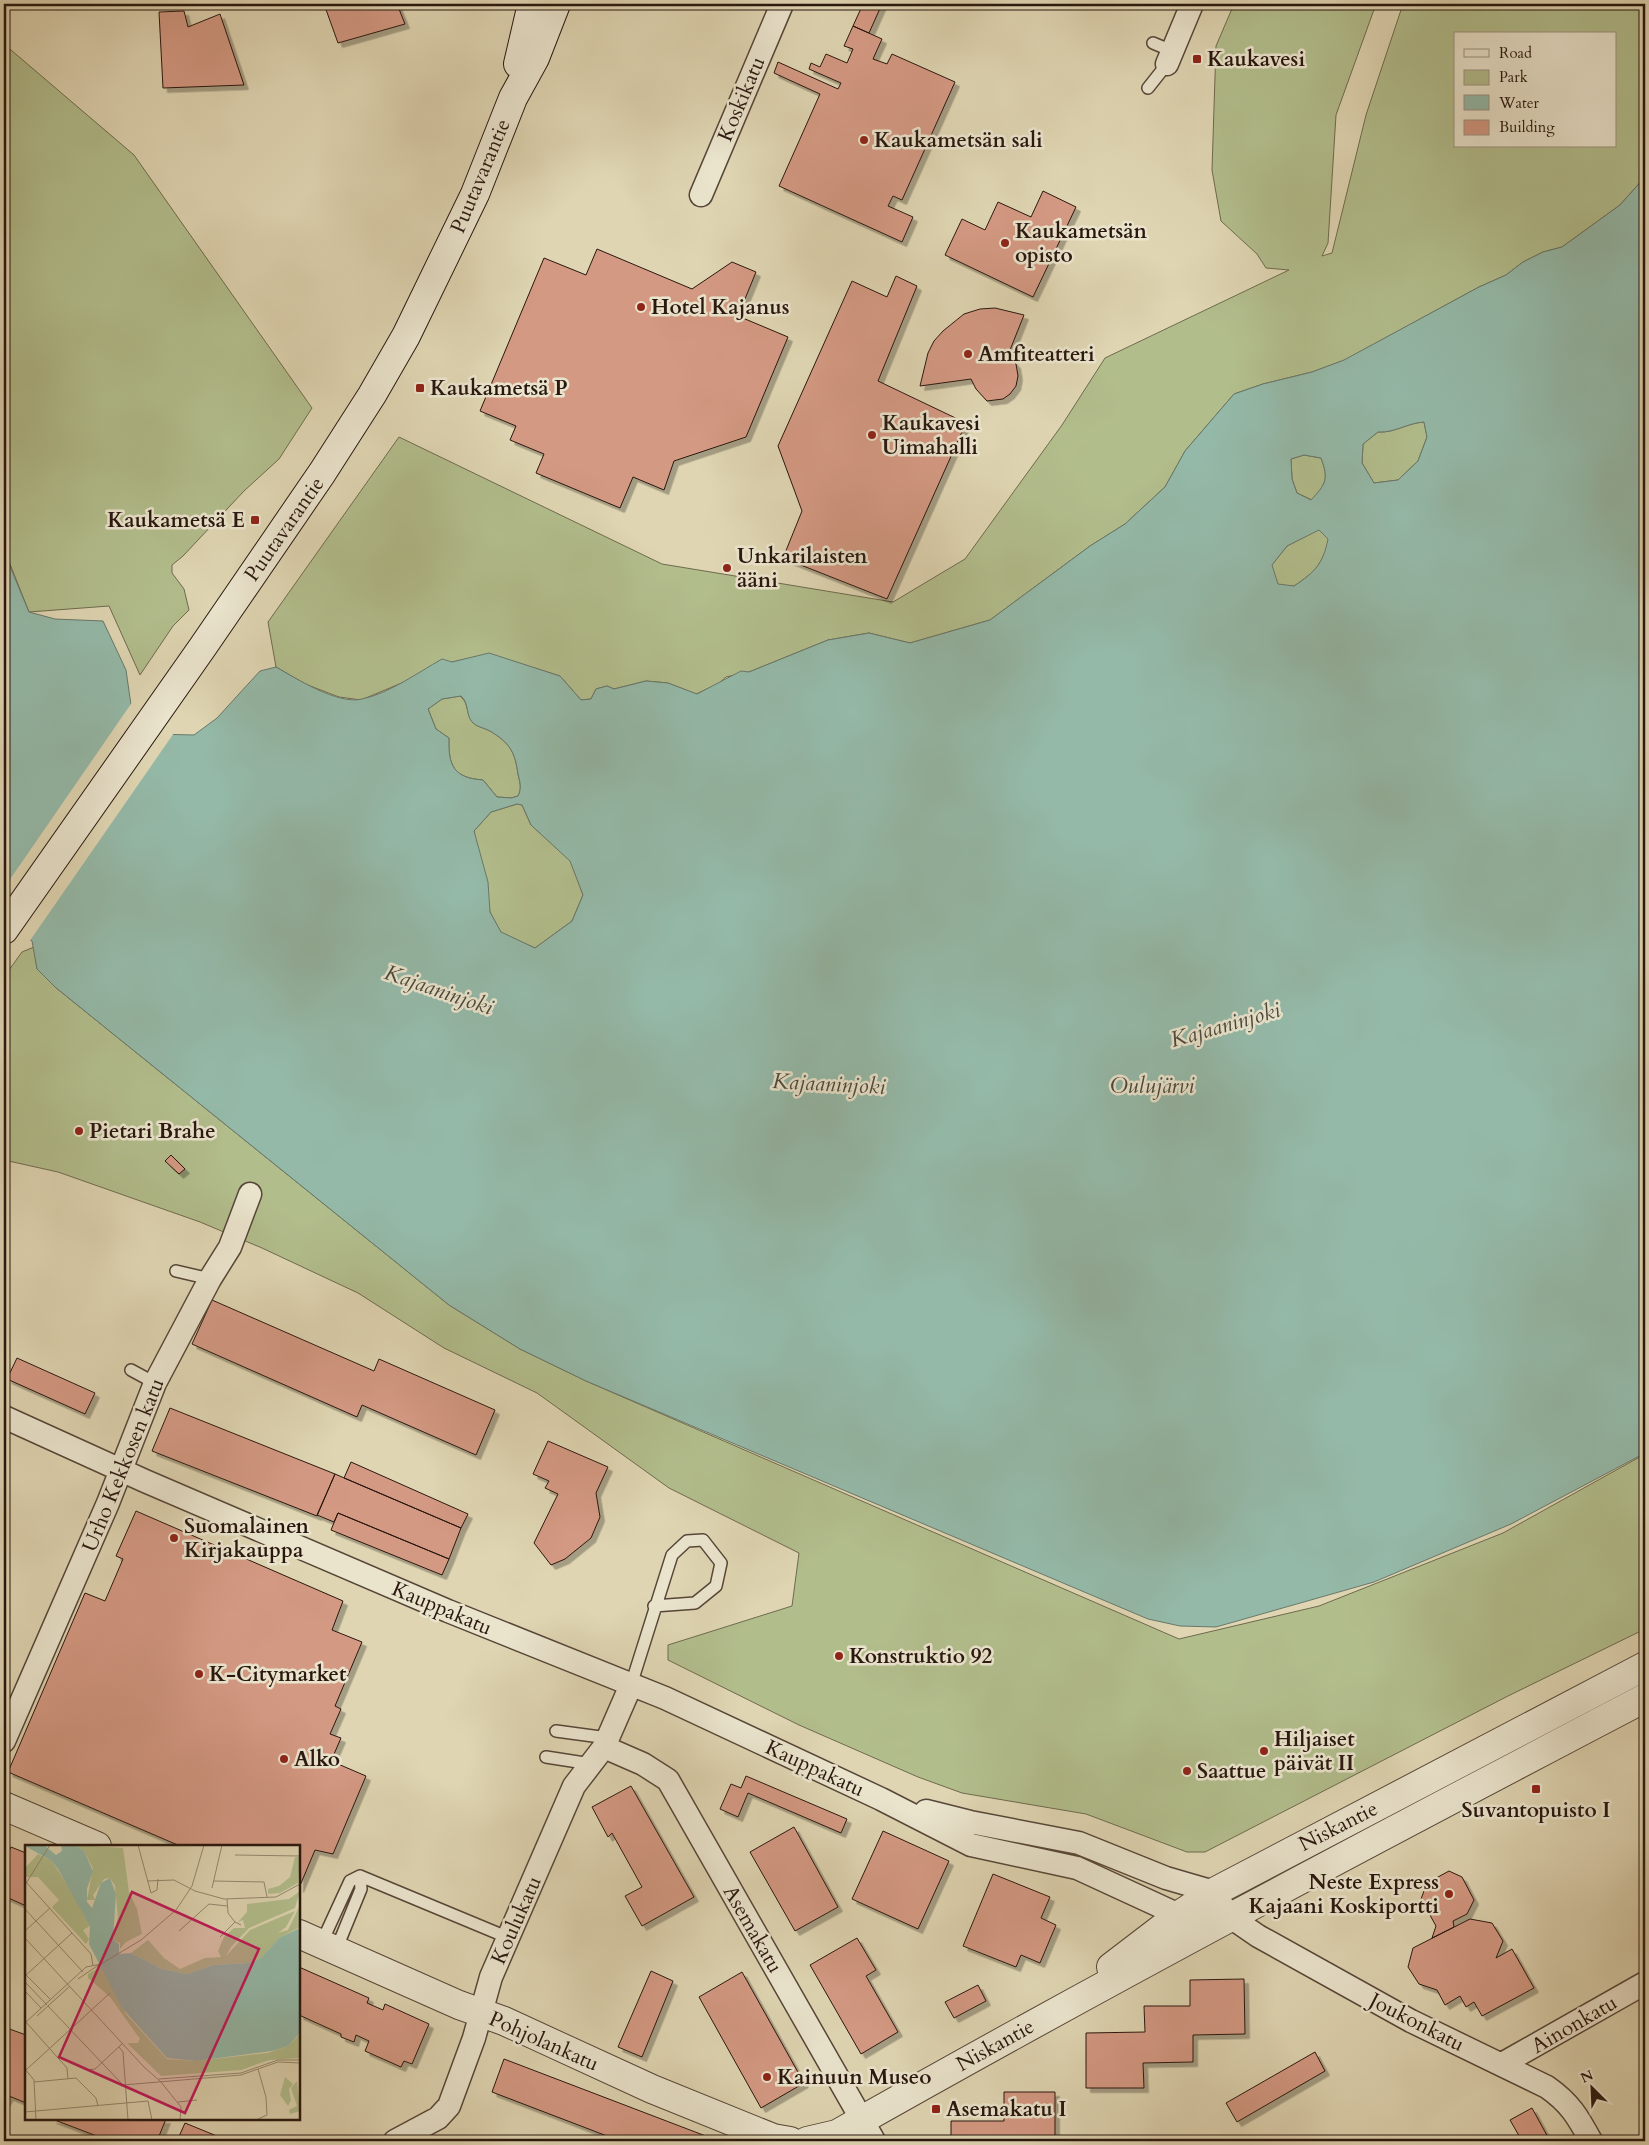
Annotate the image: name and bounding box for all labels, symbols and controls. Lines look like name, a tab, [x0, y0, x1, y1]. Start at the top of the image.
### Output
legend	[1454, 32, 1616, 148]
text: Road	[1499, 43, 1532, 63]
place label: Kaukavesi	[1207, 45, 1305, 74]
street label: Koskikatu	[711, 52, 772, 146]
marker: Kaukavesi	[1191, 53, 1203, 65]
text: Park	[1499, 67, 1528, 87]
text: Water	[1498, 93, 1540, 113]
street label: Puutavarantie	[443, 115, 518, 238]
text: Building	[1499, 117, 1555, 137]
place label: Kaukametsän sali	[874, 126, 1043, 155]
marker: Kaukametsän sali	[858, 134, 870, 146]
place label: Kaukametsän opisto	[1015, 217, 1148, 270]
marker: Kaukametsän opisto	[999, 237, 1011, 249]
place label: Hotel Kajanus	[651, 293, 789, 322]
marker: Hotel Kajanus	[635, 301, 647, 313]
place label: Amfiteatteri	[978, 340, 1095, 369]
marker: Amfiteatteri	[962, 348, 974, 360]
place label: Kaukametsä P	[430, 374, 568, 403]
marker: Kaukametsä P	[414, 382, 426, 394]
place label: Kaukavesi Uimahalli	[882, 409, 980, 462]
marker: Kaukavesi Uimahalli	[866, 429, 878, 441]
street label: Puutavarantie	[238, 471, 331, 587]
place label: Kaukametsä E	[107, 506, 245, 535]
marker: Kaukametsä E	[249, 514, 261, 526]
place label: Unkarilaisten ääni	[737, 542, 868, 595]
marker: Unkarilaisten ääni	[721, 562, 733, 574]
water label: Kajaaninjoki	[380, 957, 498, 1023]
water label: Kajaaninjoki	[1167, 995, 1285, 1055]
water label: Kajaaninjoki	[772, 1066, 887, 1102]
water label: Oulujärvi	[1110, 1071, 1195, 1101]
place label: Pietari Brahe	[89, 1117, 216, 1146]
marker: Pietari Brahe	[73, 1125, 85, 1137]
street label: Urho Kekkosen katu	[75, 1374, 172, 1556]
place label: Suomalainen Kirjakauppa	[184, 1512, 309, 1565]
marker: Suomalainen Kirjakauppa	[168, 1532, 180, 1544]
street label: Kauppakatu	[387, 1574, 496, 1643]
place label: Konstruktio 92	[849, 1642, 992, 1671]
marker: Konstruktio 92	[833, 1650, 845, 1662]
place label: K-Citymarket	[209, 1660, 347, 1689]
marker: K-Citymarket	[193, 1668, 205, 1680]
place label: Hiljaiset päivät II	[1274, 1725, 1355, 1778]
street label: Kauppakatu	[761, 1733, 869, 1804]
place label: Alko	[294, 1745, 340, 1774]
marker: Hiljaiset päivät II	[1258, 1745, 1270, 1757]
marker: Alko	[278, 1753, 290, 1765]
place label: Saattue	[1197, 1757, 1266, 1786]
marker: Saattue	[1181, 1765, 1193, 1777]
marker: Suvantopuisto I	[1530, 1783, 1542, 1795]
street label: Niskantie	[1294, 1794, 1383, 1859]
place label: Suvantopuisto I	[1462, 1796, 1610, 1825]
inset map	[25, 1845, 300, 2120]
place label: Neste Express Kajaani Koskiportti	[1249, 1868, 1439, 1921]
street label: Koulukatu	[484, 1871, 549, 1969]
street label: Asemakatu	[716, 1880, 789, 1978]
marker: Neste Express Kajaani Koskiportti	[1443, 1888, 1455, 1900]
street label: Joukonkatu	[1362, 1985, 1469, 2059]
street label: Ainonkatu	[1526, 1988, 1622, 2061]
street label: Pohjolankatu	[484, 2004, 603, 2079]
street label: Niskantie	[951, 2012, 1040, 2079]
north arrow	[1566, 2062, 1616, 2112]
place label: Kainuun Museo	[777, 2063, 932, 2092]
text: N	[1577, 2065, 1596, 2088]
marker: Kainuun Museo	[761, 2071, 773, 2083]
place label: Asemakatu I	[946, 2095, 1067, 2124]
marker: Asemakatu I	[930, 2103, 942, 2115]

